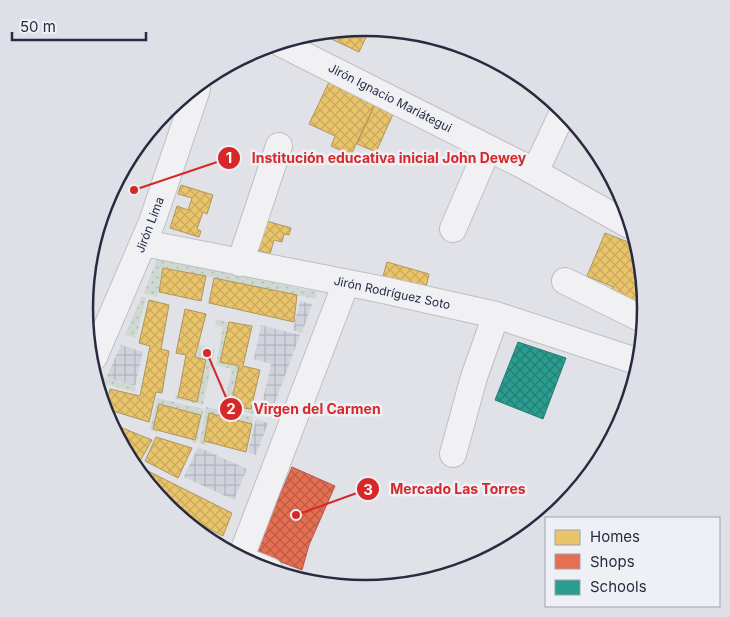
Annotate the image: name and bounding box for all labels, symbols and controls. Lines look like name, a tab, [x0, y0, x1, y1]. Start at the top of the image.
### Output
scale bar	[12, 10, 146, 42]
text: 50 m	[20, 17, 56, 36]
street label: Jirón Ignacio Mariátegui	[326, 60, 455, 135]
callout: Institución educativa inicial John Dewey	[217, 144, 536, 173]
text: 1	[226, 148, 232, 167]
text: Institución educativa inicial John Dewey	[252, 149, 527, 166]
street label: Jirón Lima	[132, 195, 167, 255]
street label: Jirón Rodríguez Soto	[333, 273, 452, 312]
callout: Virgen del Carmen	[219, 395, 391, 424]
text: 2	[226, 399, 236, 418]
text: Virgen del Carmen	[253, 400, 381, 417]
callout: Mercado Las Torres	[355, 475, 536, 504]
text: 3	[363, 480, 373, 499]
text: Mercado Las Torres	[390, 480, 526, 497]
legend	[545, 517, 720, 607]
text: Homes	[590, 527, 640, 546]
text: Shops	[590, 552, 635, 571]
text: Schools	[590, 577, 647, 596]

